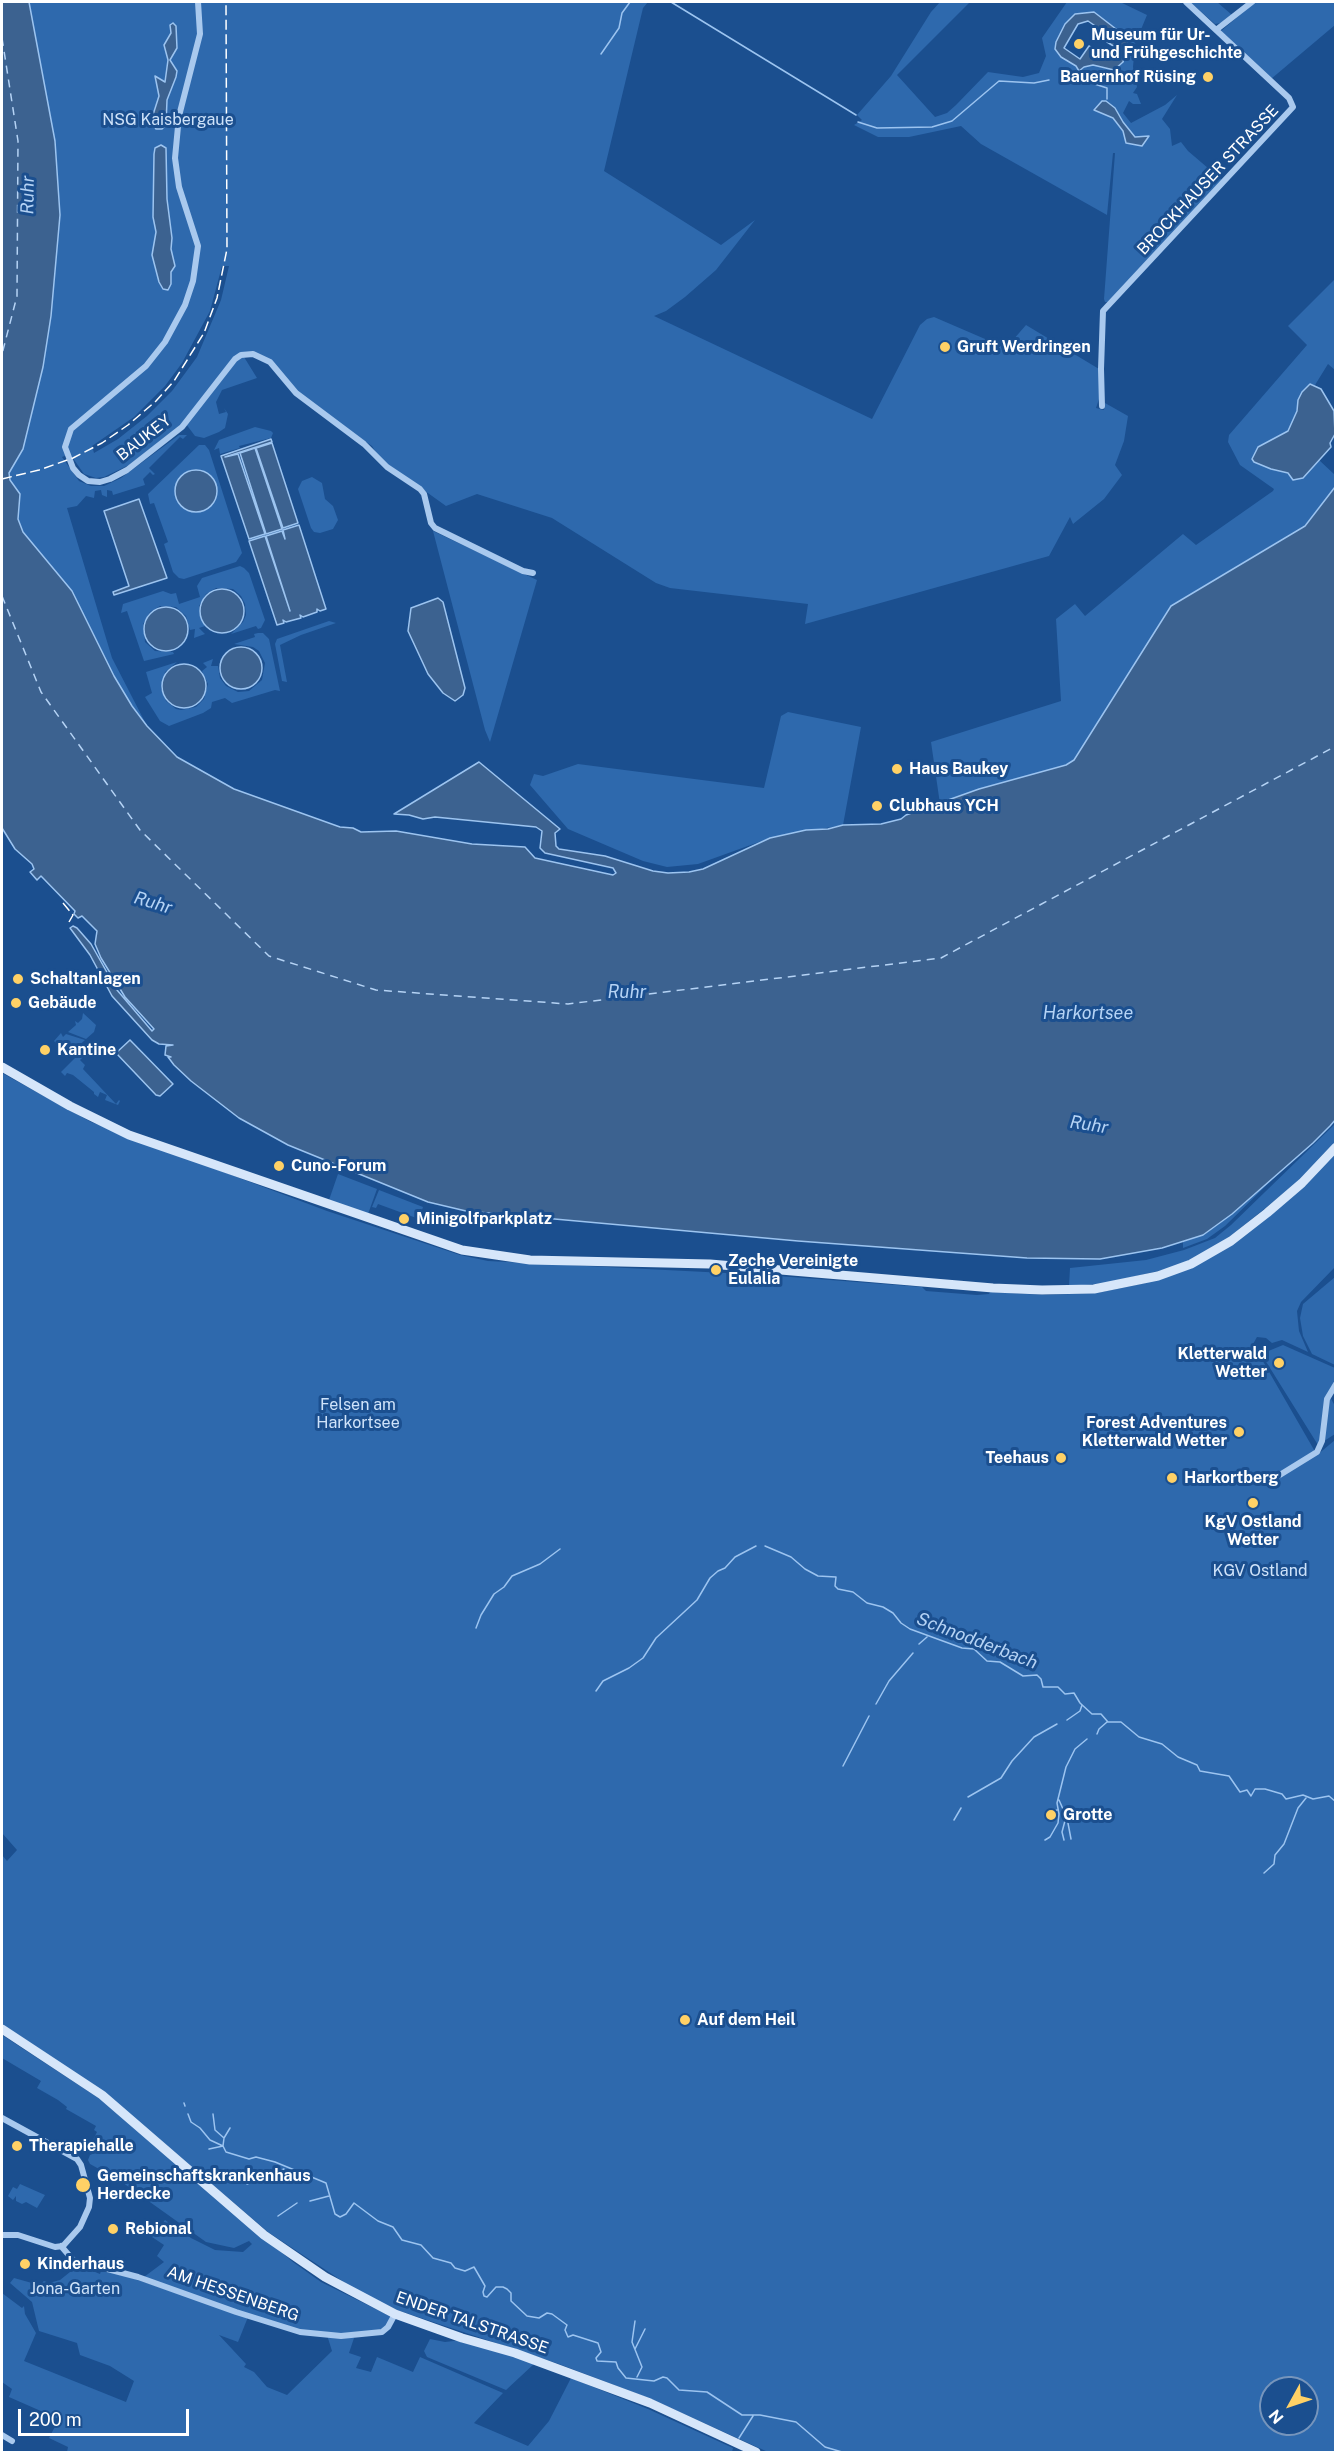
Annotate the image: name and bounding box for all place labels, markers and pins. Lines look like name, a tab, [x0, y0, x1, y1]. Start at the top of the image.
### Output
place label: Museum für Ur- und Frühgeschichte	[1091, 25, 1242, 63]
marker: Museum für Ur- und Frühgeschichte	[1072, 37, 1086, 51]
place label: Bauernhof Rüsing	[1060, 67, 1196, 87]
marker: Bauernhof Rüsing	[1201, 70, 1215, 84]
place label: Gruft Werdringen	[957, 337, 1091, 357]
marker: Gruft Werdringen	[938, 340, 952, 354]
place label: Haus Baukey	[909, 759, 1008, 779]
marker: Haus Baukey	[890, 762, 904, 776]
place label: Clubhaus YCH	[889, 796, 999, 816]
marker: Clubhaus YCH	[870, 799, 884, 813]
place label: Schaltanlagen	[30, 969, 141, 989]
marker: Schaltanlagen	[11, 972, 25, 986]
place label: Gebäude	[28, 993, 97, 1013]
marker: Gebäude	[9, 996, 23, 1010]
place label: Kantine	[57, 1040, 116, 1060]
marker: Kantine	[38, 1043, 52, 1057]
place label: Cuno-Forum	[291, 1156, 386, 1176]
marker: Cuno-Forum	[272, 1159, 286, 1173]
place label: Minigolfparkplatz	[416, 1209, 552, 1229]
marker: Minigolfparkplatz	[397, 1212, 411, 1226]
place label: Zeche Vereinigte Eulalia	[728, 1251, 858, 1289]
marker: Zeche Vereinigte Eulalia	[709, 1263, 723, 1277]
place label: Kletterwald Wetter	[1177, 1344, 1267, 1382]
marker: Kletterwald Wetter	[1272, 1356, 1286, 1370]
place label: Forest Adventures Kletterwald Wetter	[1082, 1413, 1227, 1451]
marker: Forest Adventures Kletterwald Wetter	[1232, 1425, 1246, 1439]
place label: Teehaus	[985, 1448, 1049, 1468]
marker: Teehaus	[1054, 1451, 1068, 1465]
place label: Harkortberg	[1184, 1468, 1279, 1488]
marker: Harkortberg	[1165, 1471, 1179, 1485]
marker: KgV Ostland Wetter	[1246, 1496, 1260, 1510]
place label: KgV Ostland Wetter	[1205, 1512, 1301, 1550]
place label: Grotte	[1063, 1805, 1112, 1825]
marker: Grotte	[1044, 1808, 1058, 1822]
place label: Auf dem Heil	[697, 2010, 796, 2030]
marker: Auf dem Heil	[678, 2013, 692, 2027]
place label: Therapiehalle	[29, 2136, 134, 2156]
marker: Therapiehalle	[10, 2139, 24, 2153]
place label: Gemeinschaftskrankenhaus Herdecke	[97, 2166, 311, 2204]
marker: Gemeinschaftskrankenhaus Herdecke	[74, 2176, 92, 2194]
place label: Rebional	[125, 2219, 192, 2239]
marker: Rebional	[106, 2222, 120, 2236]
place label: Kinderhaus	[37, 2254, 124, 2274]
marker: Kinderhaus	[18, 2257, 32, 2271]

